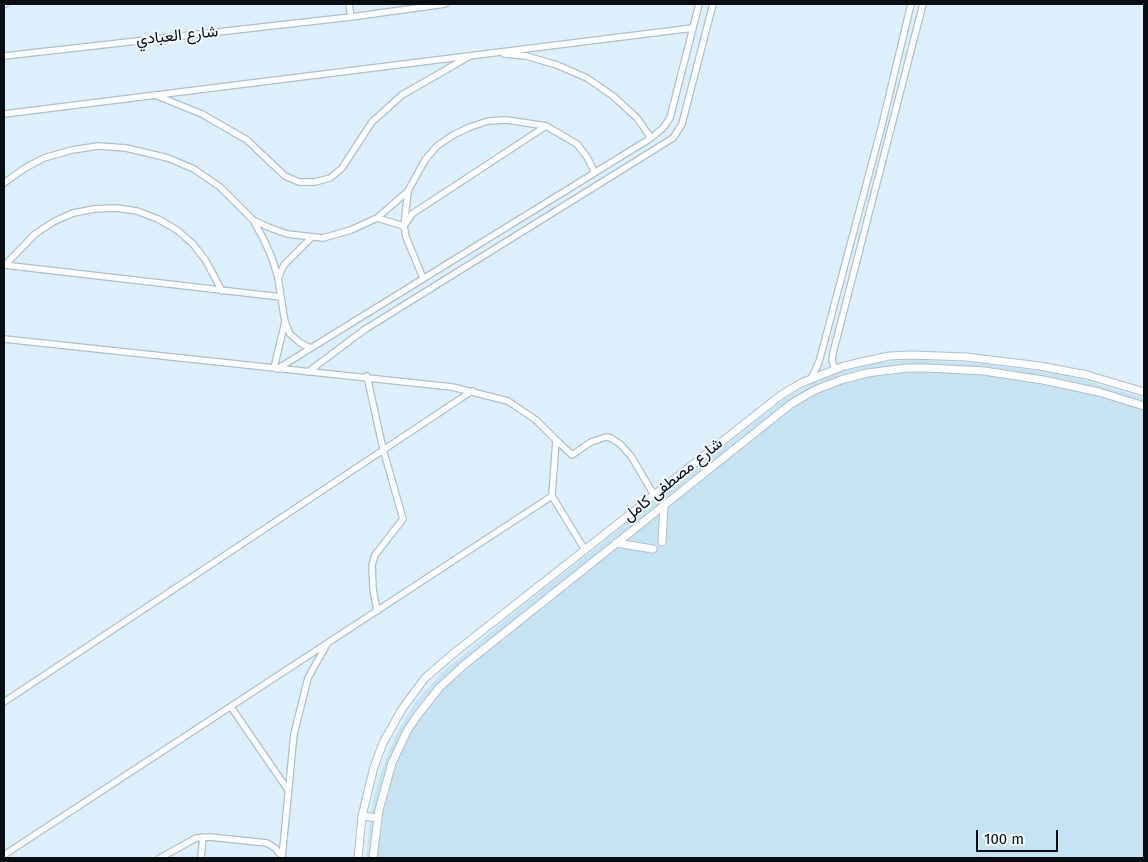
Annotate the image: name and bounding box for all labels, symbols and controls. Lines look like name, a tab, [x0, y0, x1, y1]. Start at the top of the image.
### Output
street label: شارع العبادي	[135, 22, 219, 50]
street label: شارع مصطفى كامل	[619, 434, 727, 526]
scale bar	[978, 820, 1060, 852]
text: 100 m	[984, 830, 1024, 848]

